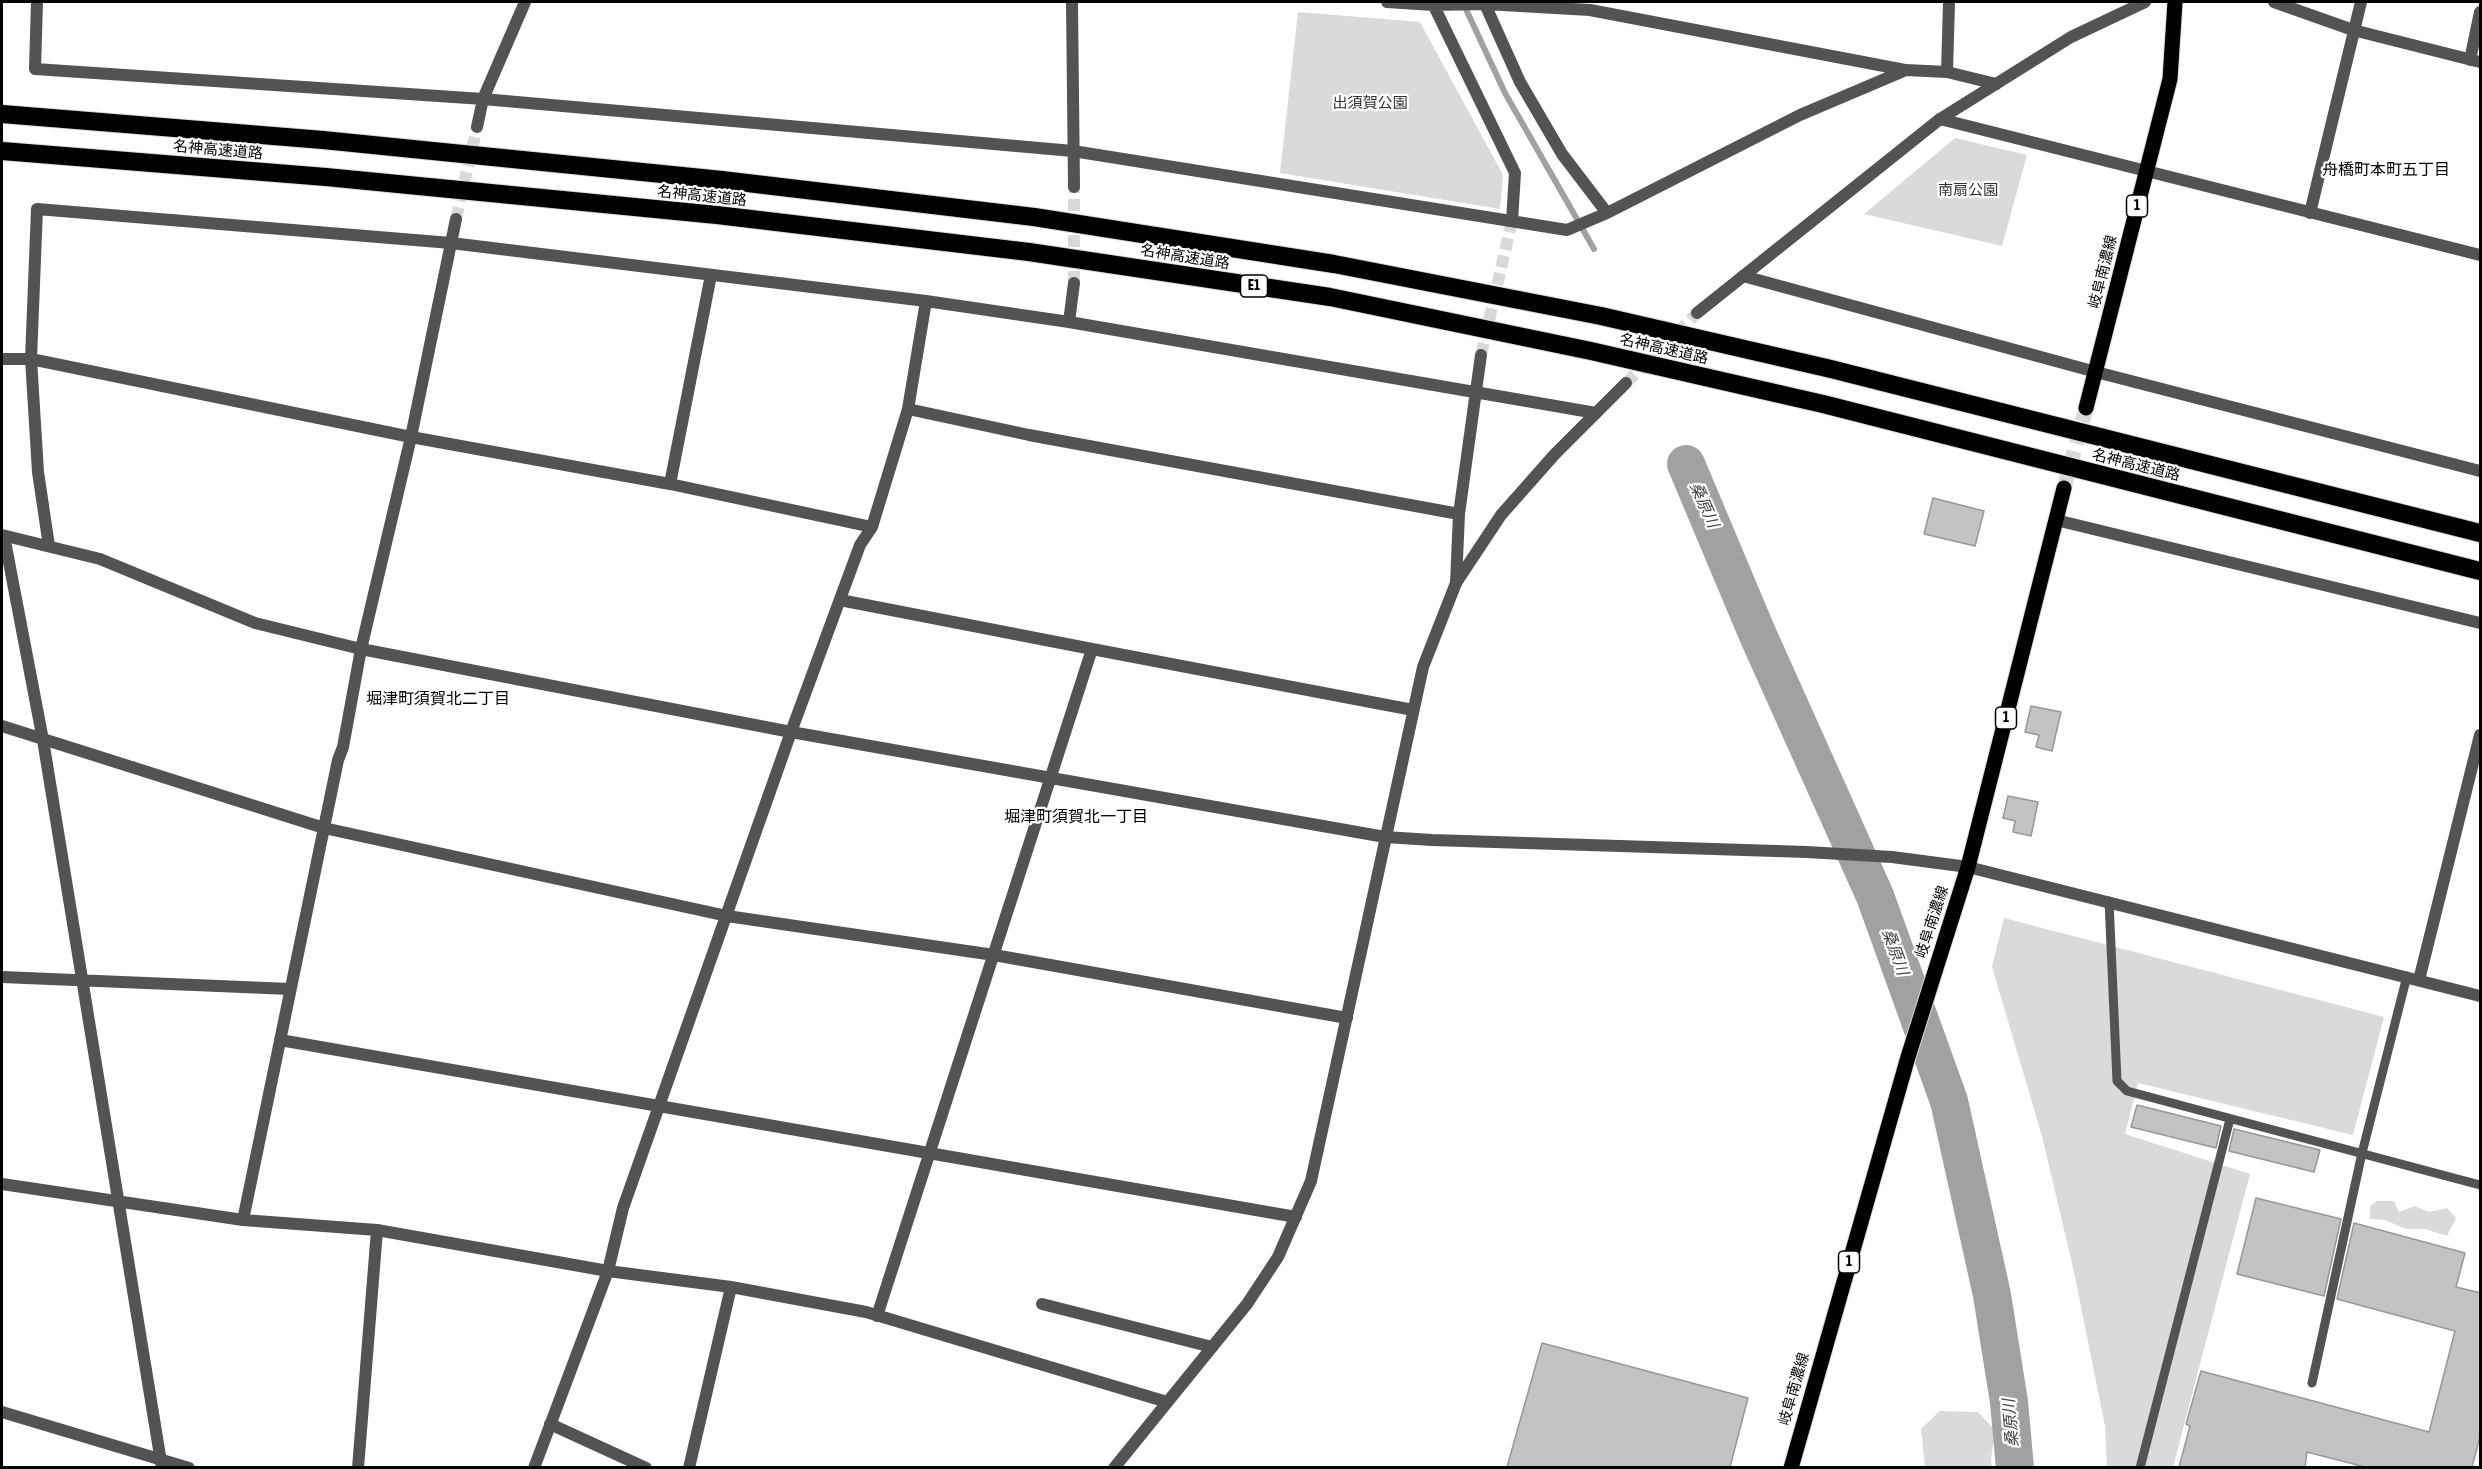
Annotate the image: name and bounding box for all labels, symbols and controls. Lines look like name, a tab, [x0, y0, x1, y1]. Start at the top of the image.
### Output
park label: 出須賀公園	[1333, 94, 1407, 112]
street label: 名神高速道路	[172, 137, 264, 163]
district label: 舟橋町本町五丁目	[2322, 160, 2450, 180]
park label: 南扇公園	[1938, 181, 1998, 199]
street label: 名神高速道路	[656, 182, 748, 210]
road number: 1	[2126, 195, 2148, 217]
street label: 岐阜南濃線	[2085, 233, 2121, 311]
street label: 名神高速道路	[1139, 241, 1231, 273]
road number: E1	[1240, 275, 1268, 297]
street label: 名神高速道路	[1618, 330, 1710, 368]
street label: 名神高速道路	[2090, 445, 2182, 485]
water label: 桑原川	[1685, 479, 1723, 531]
district label: 堀津町須賀北二丁目	[366, 689, 510, 709]
road number: 1	[1996, 707, 2016, 729]
district label: 堀津町須賀北一丁目	[1004, 807, 1148, 827]
street label: 岐阜南濃線	[1912, 884, 1952, 960]
water label: 桑原川	[1878, 926, 1912, 978]
road number: 1	[1838, 1251, 1860, 1273]
street label: 岐阜南濃線	[1775, 1350, 1813, 1428]
water label: 桑原川	[1999, 1398, 2023, 1448]

